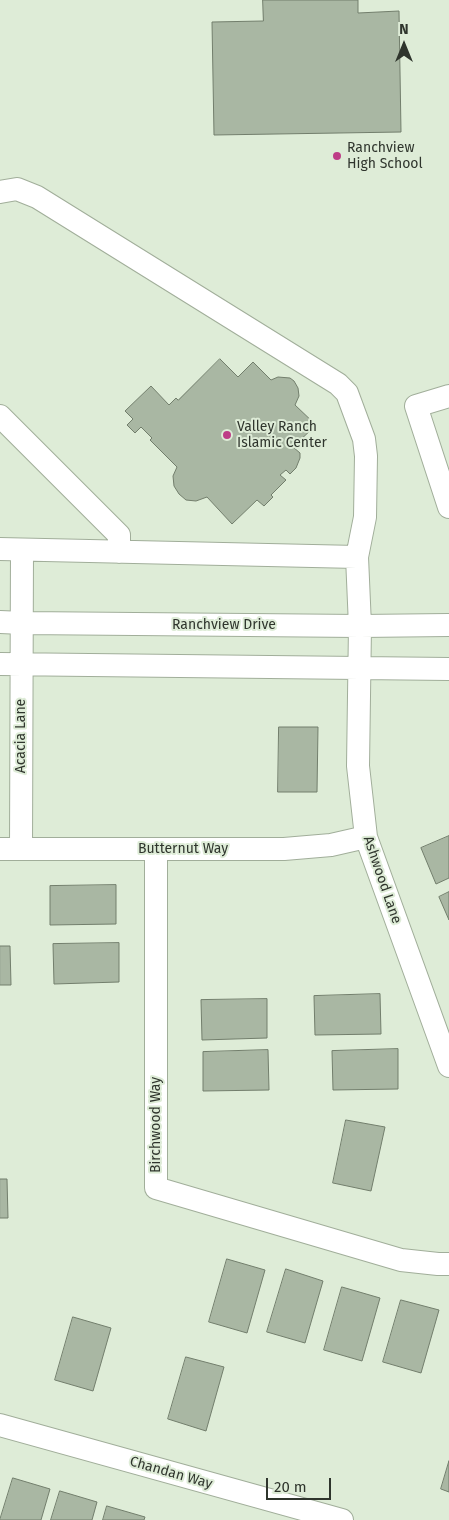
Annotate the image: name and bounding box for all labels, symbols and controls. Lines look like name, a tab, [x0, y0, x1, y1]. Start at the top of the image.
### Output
north arrow	[379, 20, 429, 70]
text: N	[399, 21, 409, 38]
place label: Ranchview High School	[347, 140, 423, 172]
marker: Ranchview High School	[331, 150, 343, 162]
place label: Valley Ranch Islamic Center	[237, 419, 327, 452]
marker: Valley Ranch Islamic Center	[221, 429, 233, 441]
street label: Ranchview Drive	[172, 617, 276, 633]
street label: Acacia Lane	[13, 699, 29, 773]
street label: Ashwood Lane	[359, 834, 405, 926]
street label: Butternut Way	[138, 841, 228, 857]
street label: Birchwood Way	[148, 1077, 164, 1173]
street label: Chandan Way	[128, 1453, 214, 1493]
scale bar	[269, 1468, 334, 1500]
text: 20 m	[274, 1478, 307, 1496]

